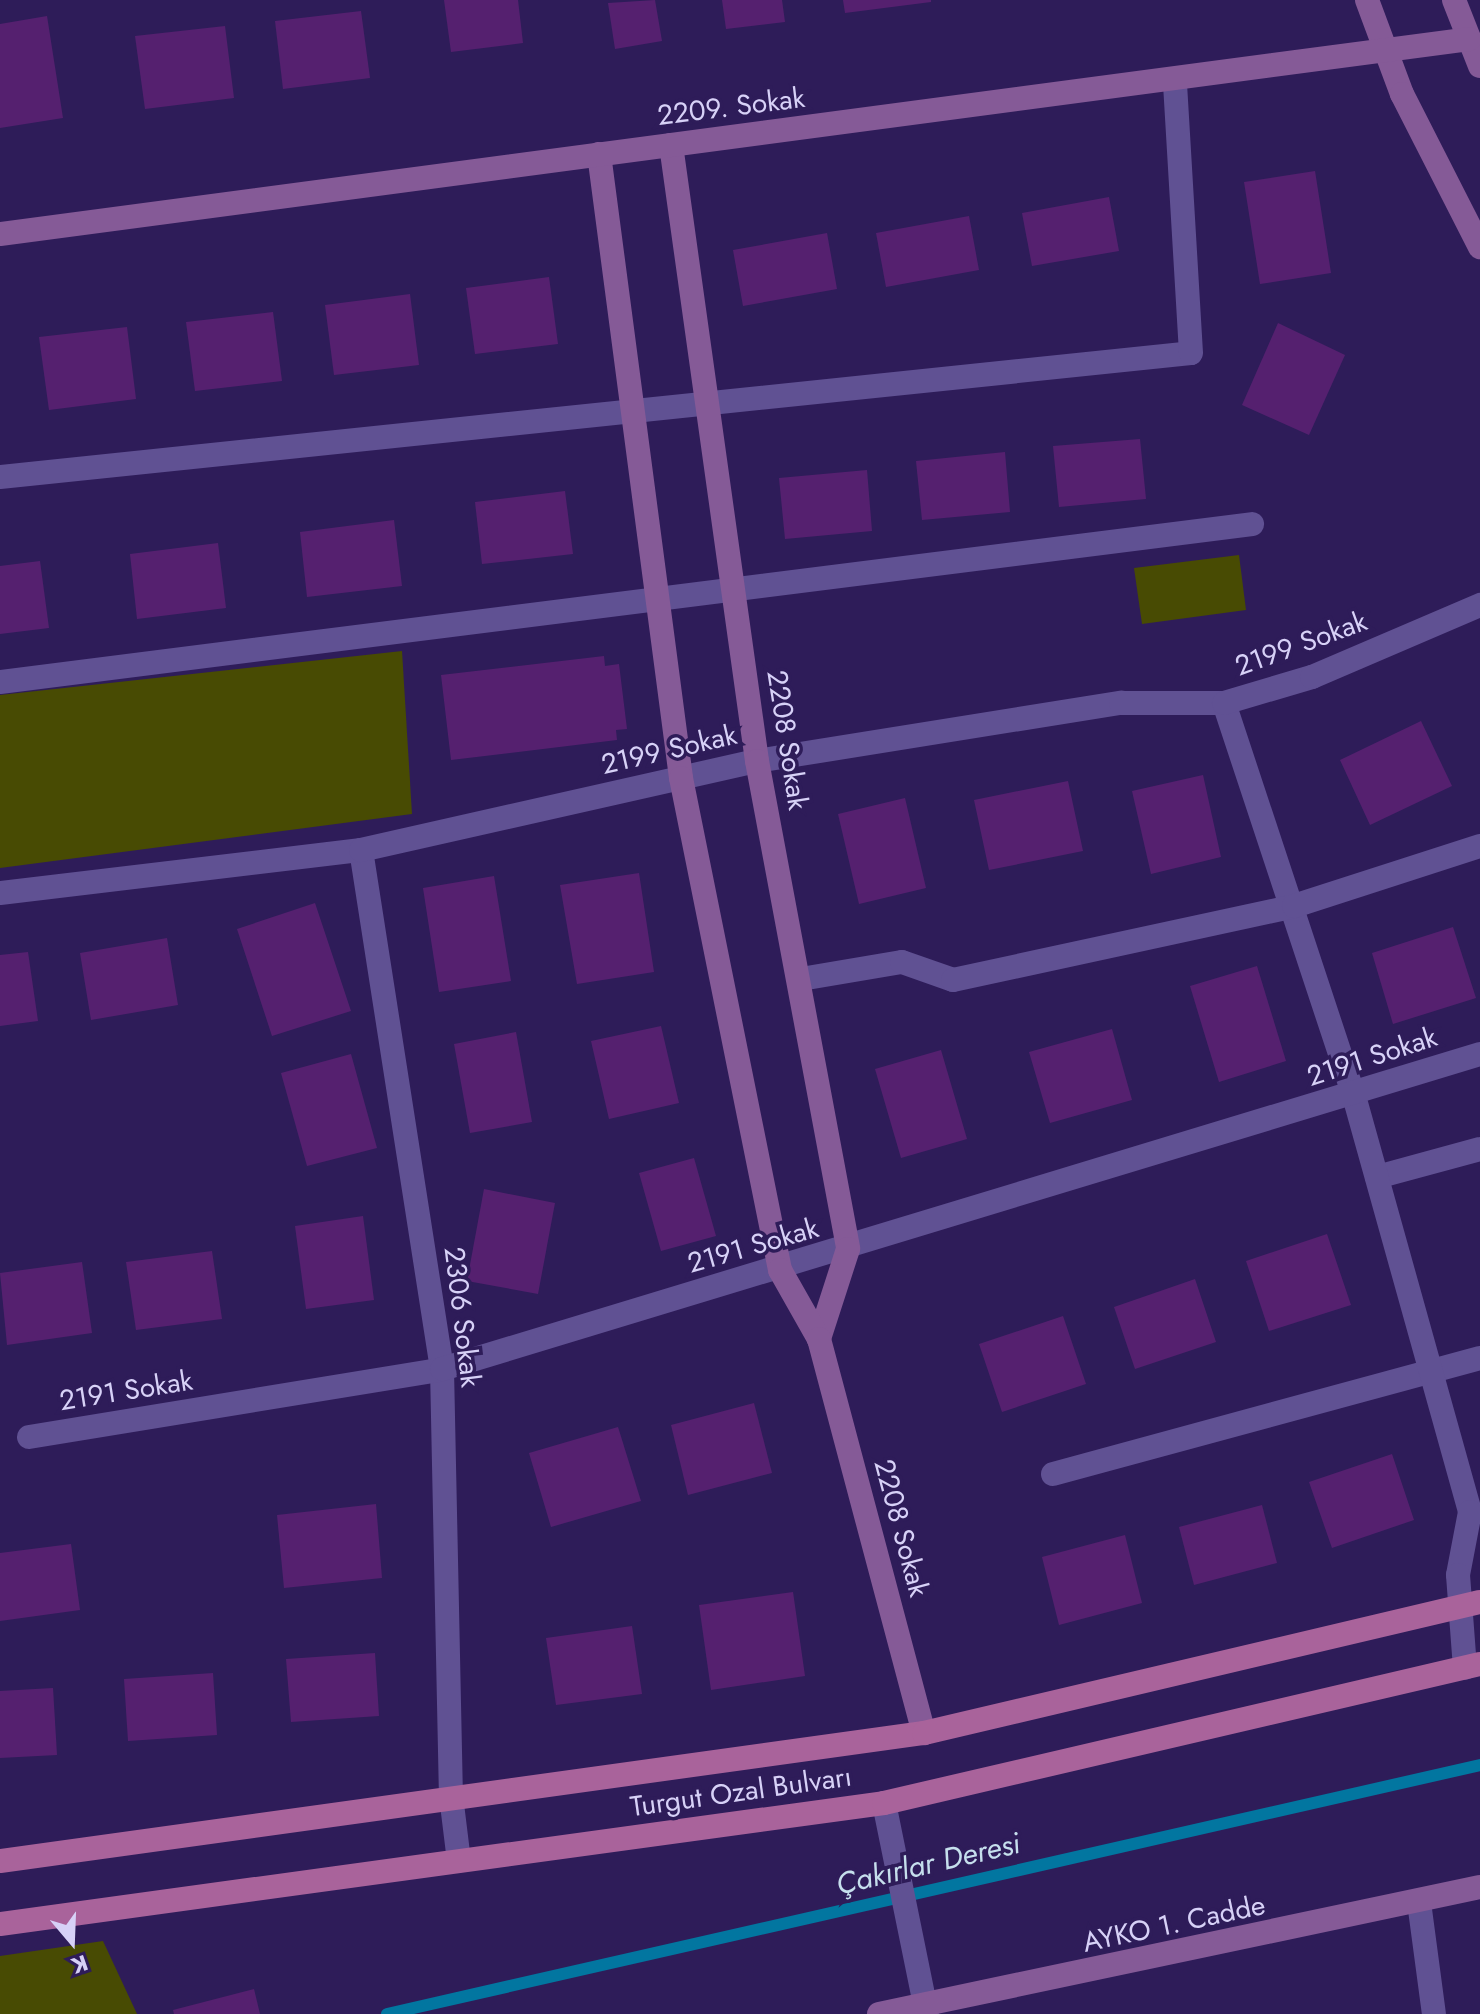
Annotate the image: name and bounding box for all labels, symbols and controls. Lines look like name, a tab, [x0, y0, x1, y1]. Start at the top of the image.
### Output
street label: 2209. Sokak	[655, 81, 807, 133]
street label: 2199 Sokak	[1230, 605, 1372, 683]
street label: 2208 Sokak	[759, 668, 815, 812]
street label: 2199 Sokak	[598, 718, 740, 782]
street label: 2191 Sokak	[1303, 1020, 1441, 1094]
street label: 2191 Sokak	[684, 1211, 822, 1281]
street label: 2306 Sokak	[437, 1245, 487, 1389]
street label: 2191 Sokak	[57, 1364, 195, 1418]
street label: 2208 Sokak	[867, 1456, 935, 1600]
street label: Turgut Ozal Bulvarı	[628, 1760, 854, 1824]
water label: Çakırlar Deresi	[832, 1825, 1024, 1903]
street label: AYKO 1. Cadde	[1080, 1888, 1268, 1960]
north arrow	[32, 1902, 112, 1982]
text: K	[67, 1947, 92, 1982]

